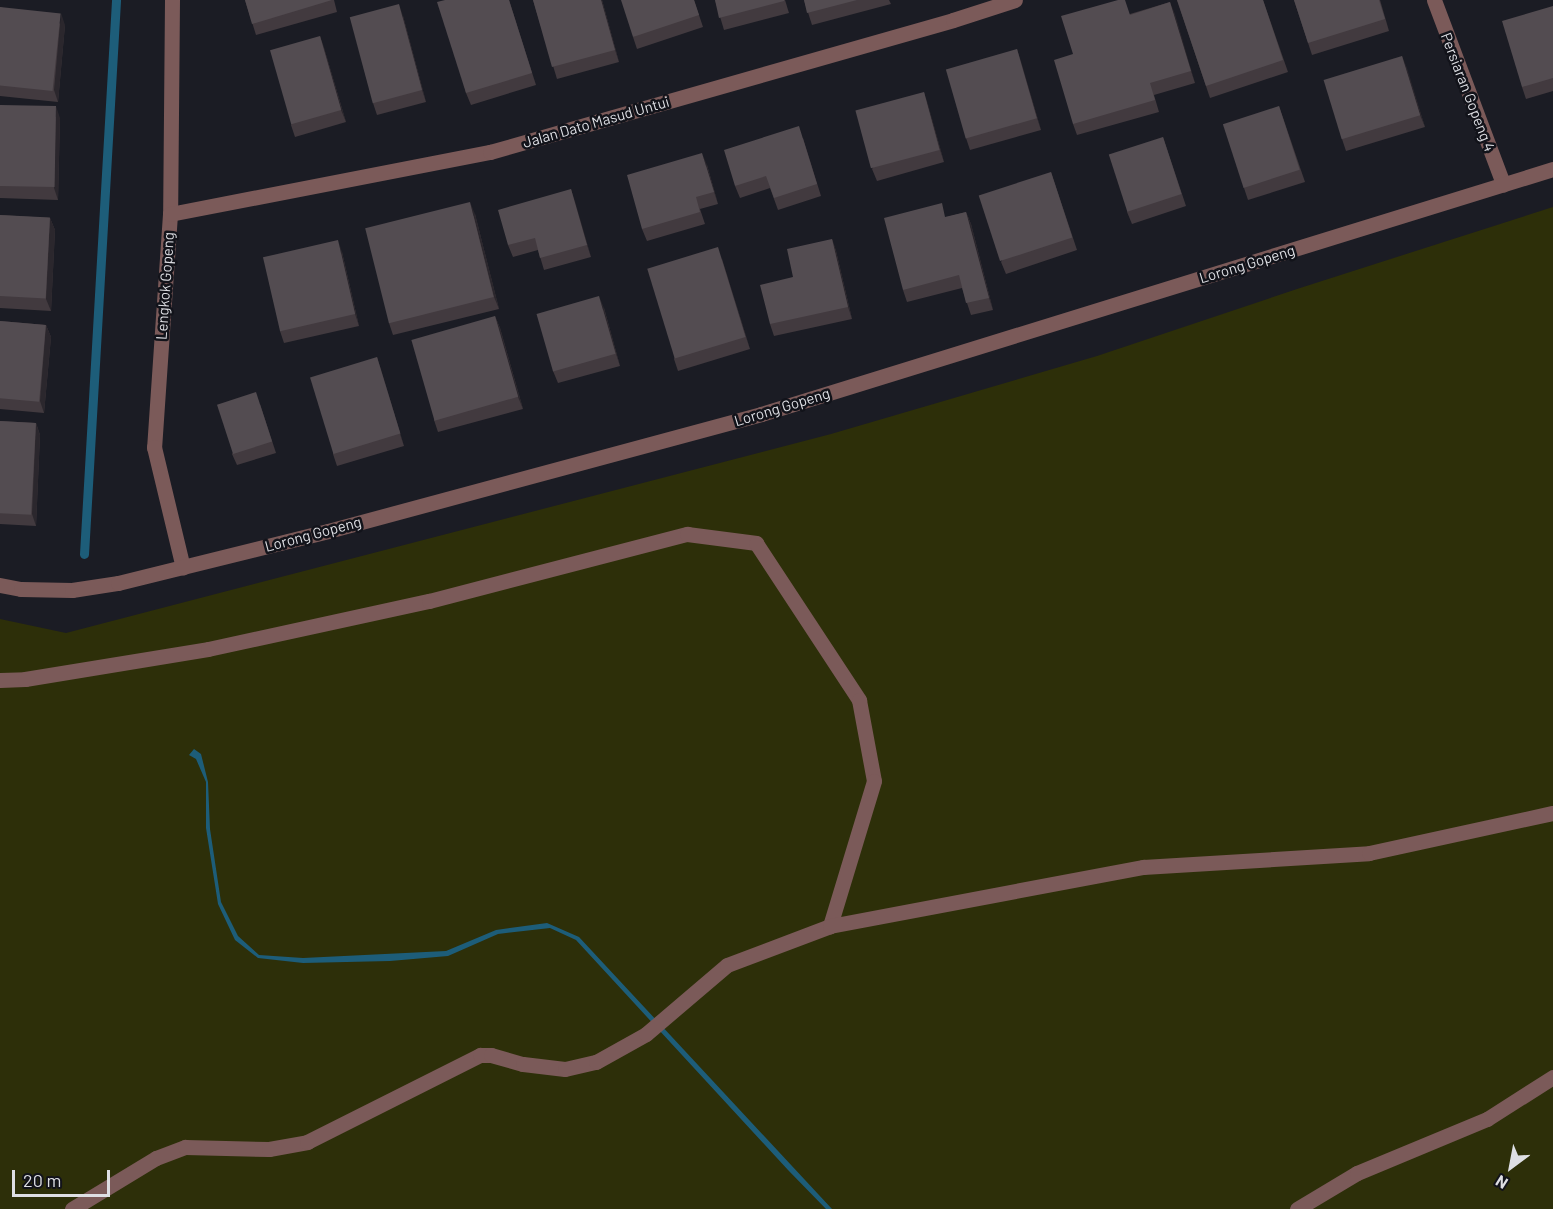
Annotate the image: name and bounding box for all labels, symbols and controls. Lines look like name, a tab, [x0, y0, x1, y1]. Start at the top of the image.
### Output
street label: Persiaran Gopeng 4	[1437, 30, 1499, 154]
street label: Jalan Dato Masud Untui	[521, 92, 671, 152]
street label: Lengkok Gopeng	[152, 231, 178, 341]
street label: Lorong Gopeng	[1197, 241, 1297, 287]
street label: Lorong Gopeng	[732, 384, 832, 430]
street label: Lorong Gopeng	[263, 512, 363, 556]
north arrow	[1481, 1137, 1541, 1197]
scale bar	[15, 1158, 112, 1196]
text: 20 m	[23, 1169, 61, 1191]
text: N	[1492, 1172, 1511, 1194]

